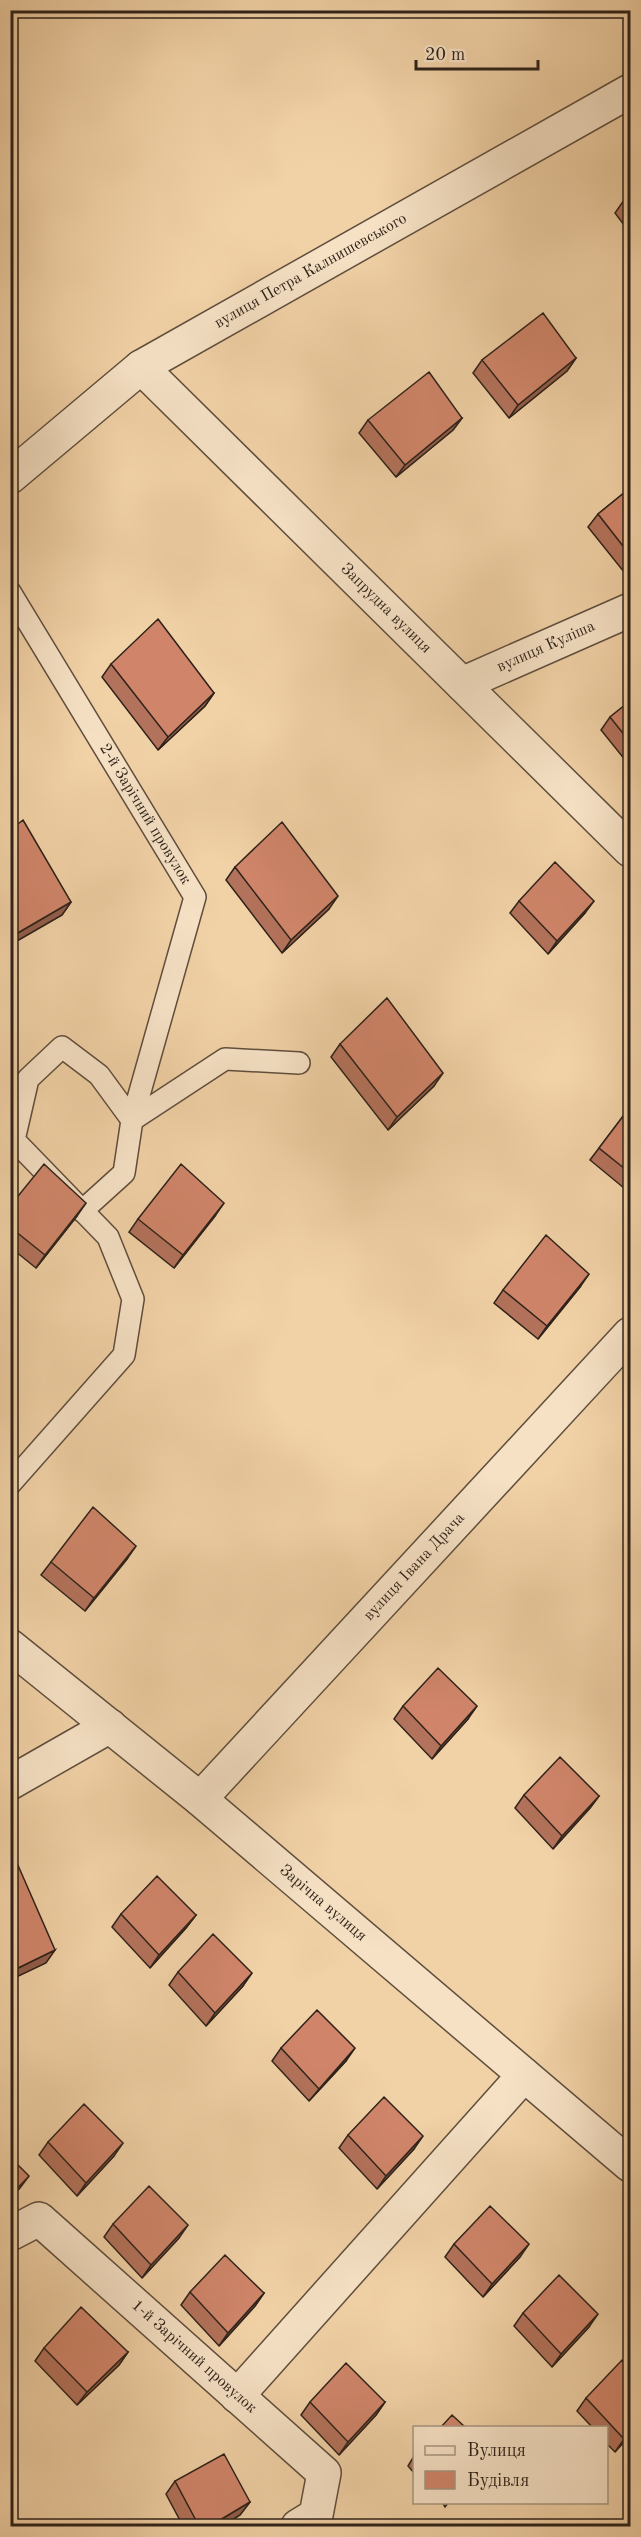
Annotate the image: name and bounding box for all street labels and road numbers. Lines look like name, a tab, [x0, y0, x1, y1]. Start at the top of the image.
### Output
street label: вулиця Петра Калнишевського	[212, 211, 410, 332]
street label: Запрудна вулиця	[337, 561, 434, 657]
street label: вулиця Куліша	[495, 618, 598, 675]
street label: 2-й Зарічний провулок	[96, 741, 194, 888]
street label: вулиця Івана Драча	[361, 1510, 468, 1624]
street label: Зарічна вулиця	[276, 1862, 369, 1945]
street label: 1-й Зарічний провулок	[128, 2297, 259, 2417]

